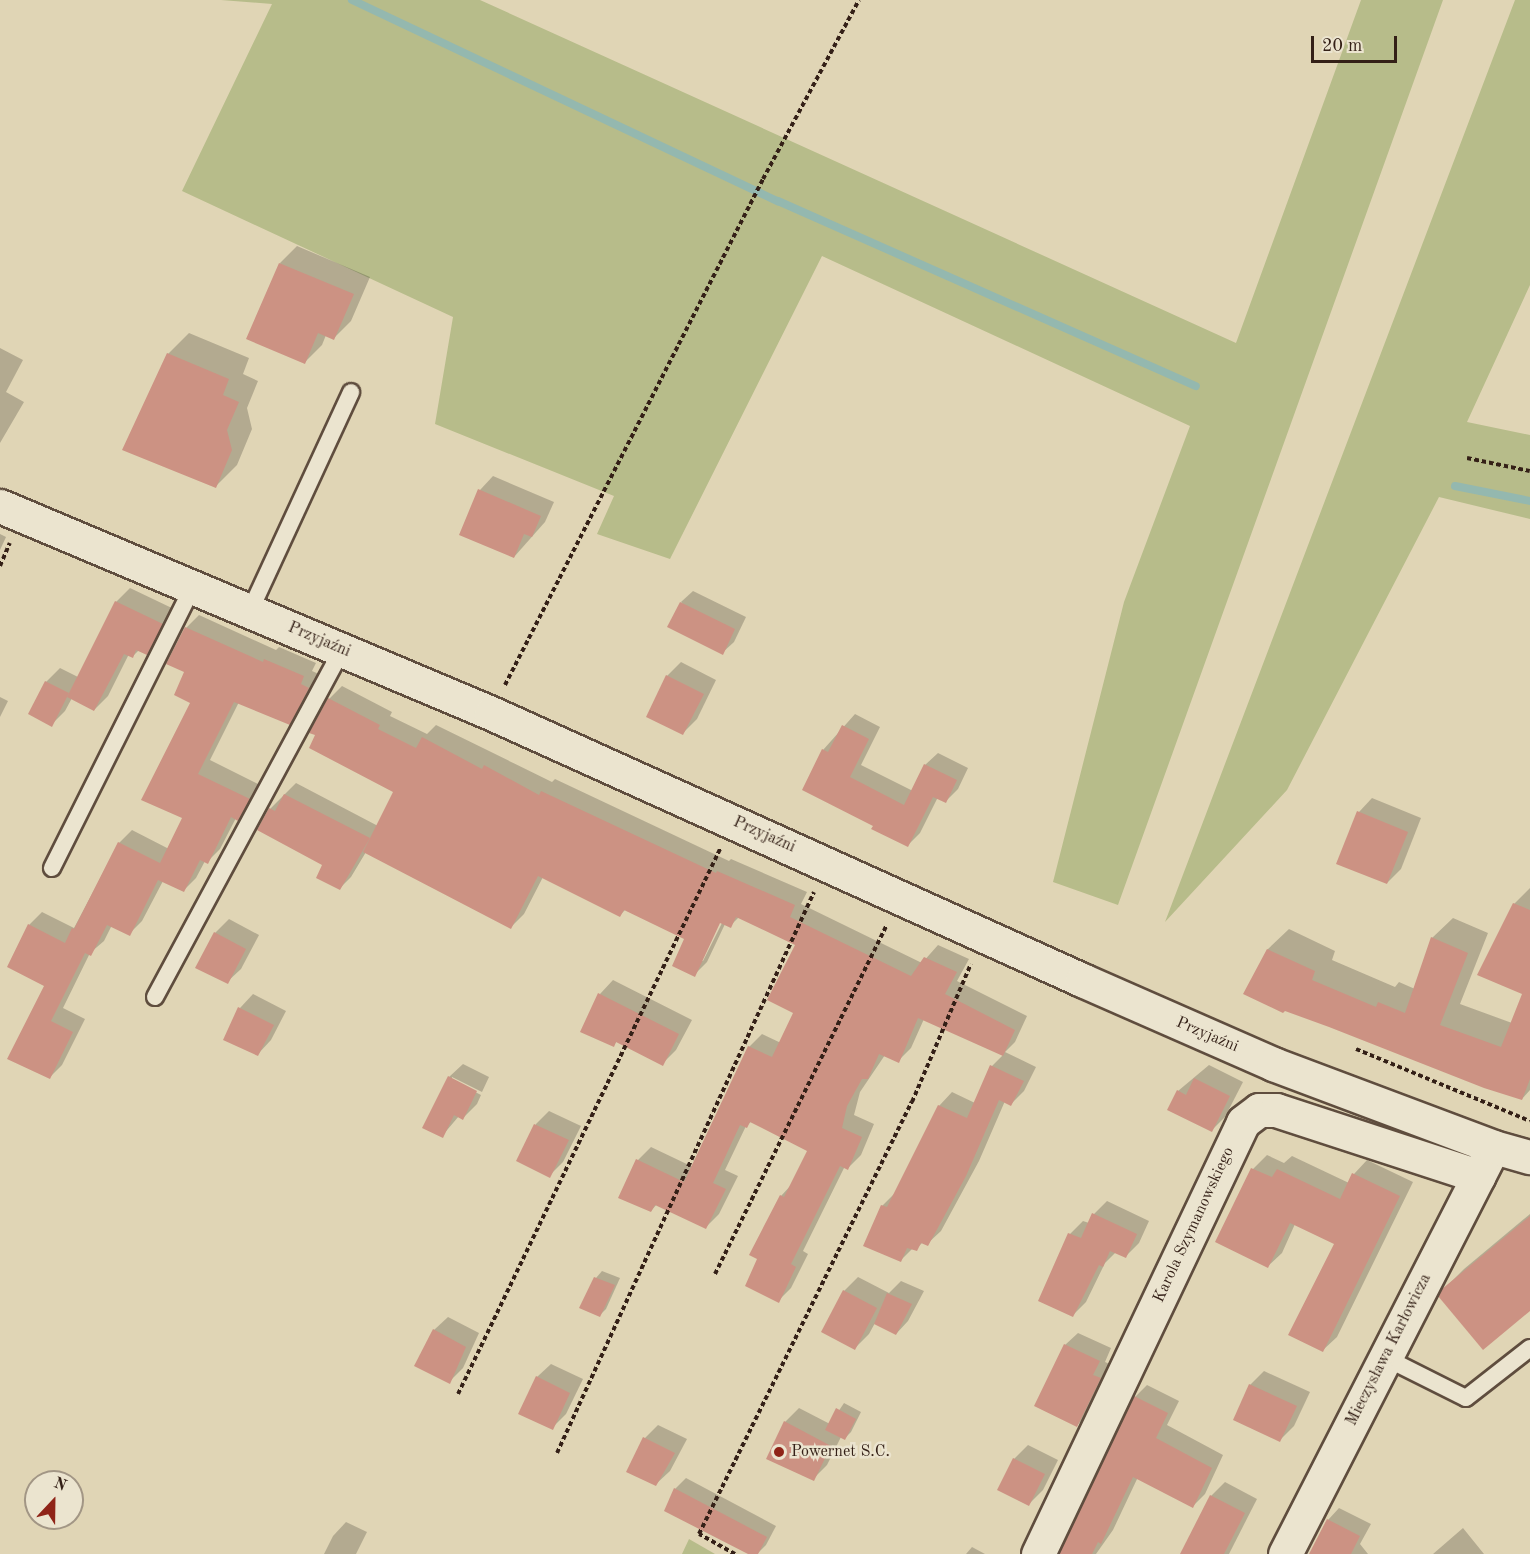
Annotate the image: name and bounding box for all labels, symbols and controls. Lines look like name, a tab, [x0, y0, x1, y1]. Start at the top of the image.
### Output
scale bar	[1314, 24, 1400, 62]
text: 20 m	[1322, 37, 1362, 55]
street label: Przyjaźni	[285, 618, 353, 662]
street label: Przyjaźni	[730, 813, 798, 857]
street label: Przyjaźni	[1173, 1013, 1241, 1057]
street label: Karola Szymanowskiego	[1149, 1144, 1239, 1306]
street label: Mieczysława Karłowicza	[1342, 1271, 1436, 1429]
place label: Powernet S.C.	[791, 1442, 890, 1462]
marker: Powernet S.C.	[772, 1445, 786, 1459]
north arrow	[24, 1470, 84, 1530]
text: N	[51, 1475, 69, 1495]

